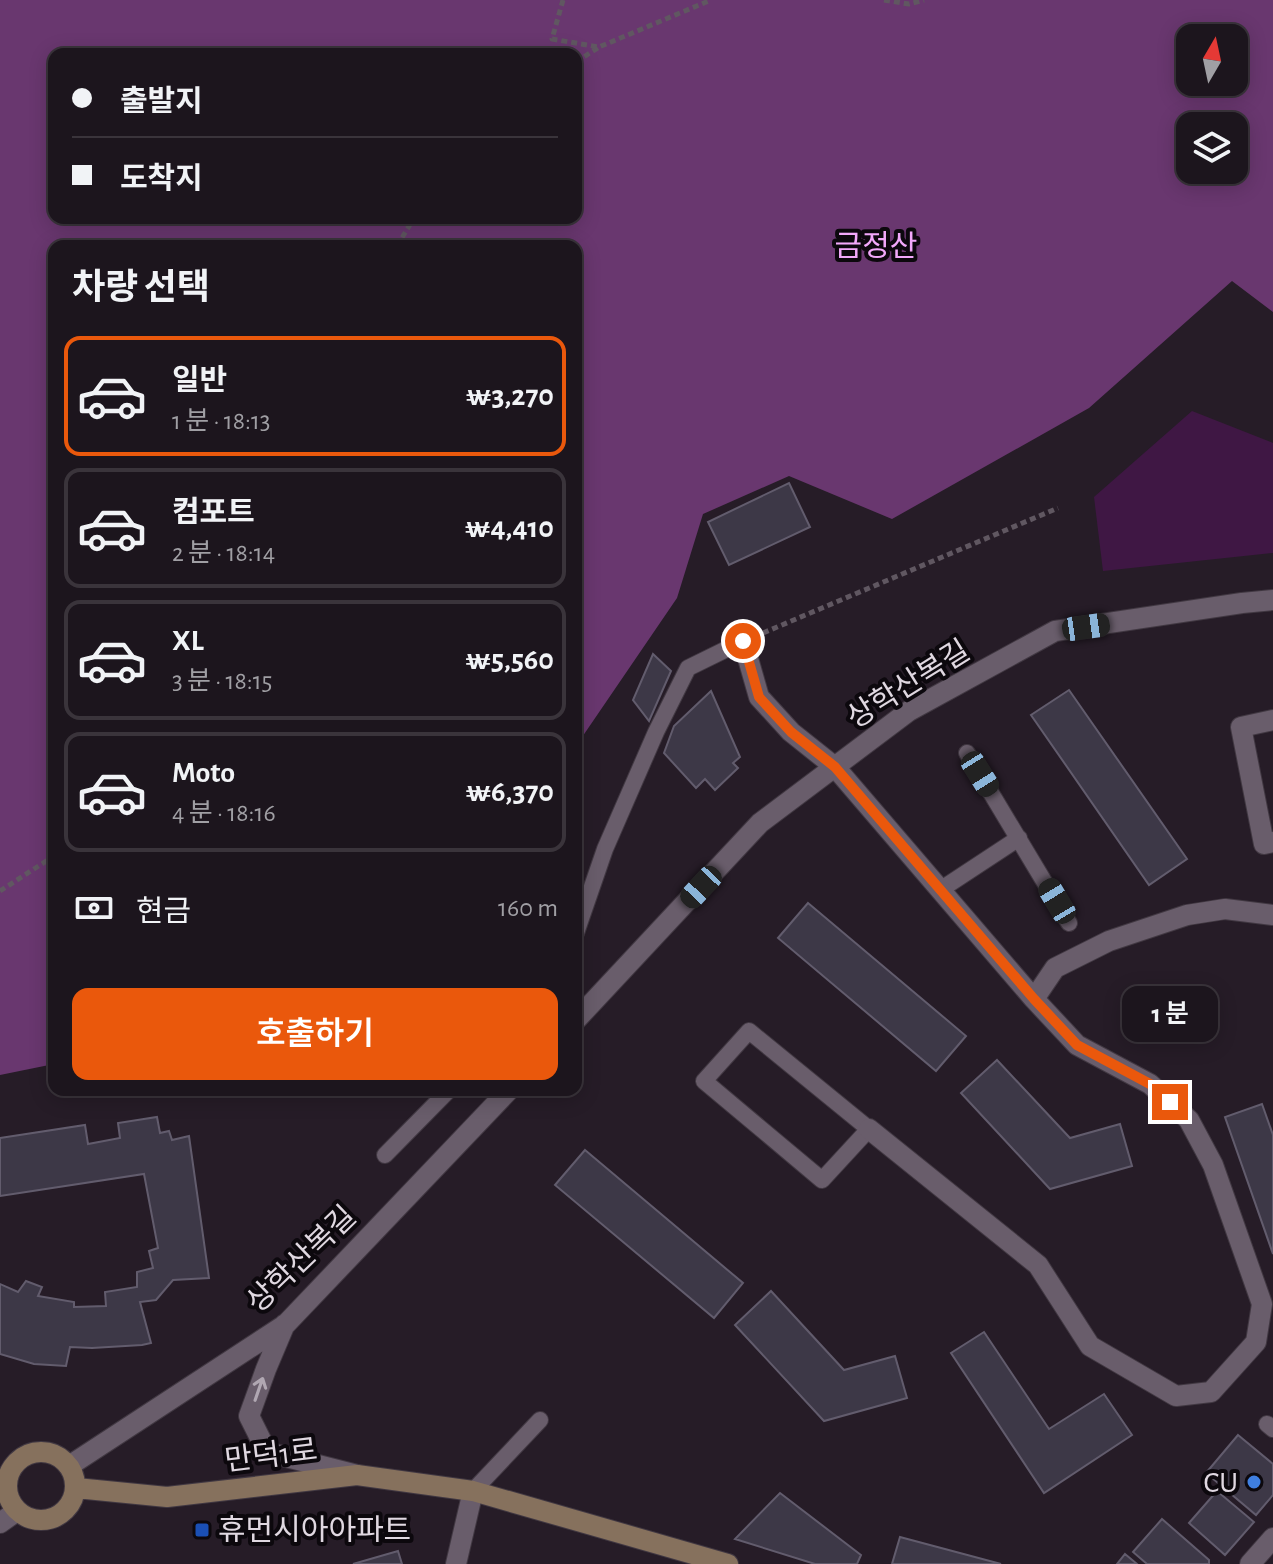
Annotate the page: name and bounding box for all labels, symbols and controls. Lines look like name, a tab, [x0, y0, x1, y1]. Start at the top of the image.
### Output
north arrow	[1176, 24, 1248, 96]
map controls	[1176, 24, 1248, 184]
text: 출발지	[120, 87, 203, 117]
button: layers	[1176, 112, 1248, 184]
text: 도착지	[120, 164, 203, 194]
park label: 금정산	[835, 231, 917, 262]
text: 차량 선택	[72, 270, 210, 306]
icon: car	[76, 360, 148, 432]
text: 일반	[172, 366, 227, 396]
text: ₩3,270	[466, 381, 554, 411]
text: 1 분 · 18:13	[172, 408, 271, 434]
icon: car	[76, 492, 148, 564]
text: 컴포트	[172, 498, 255, 528]
text: ₩4,410	[465, 513, 554, 543]
text: 2 분 · 18:14	[172, 540, 275, 566]
car	[1061, 612, 1111, 642]
route start	[725, 623, 761, 659]
icon: car	[76, 624, 148, 696]
text: XL	[172, 626, 204, 656]
street label: 상학산복길	[842, 635, 975, 734]
text: ₩5,560	[465, 645, 554, 675]
text: 3 분 · 18:15	[172, 668, 273, 694]
car	[957, 747, 1003, 801]
icon: car	[76, 756, 148, 828]
text: Moto	[172, 758, 235, 788]
text: ₩6,370	[465, 777, 554, 807]
text: 4 분 · 18:16	[172, 800, 276, 826]
car	[676, 861, 726, 913]
car	[1034, 874, 1080, 928]
icon: cash	[72, 886, 116, 930]
text: 160 m	[498, 895, 558, 921]
text: 현금	[136, 897, 191, 927]
callout: 1 분	[1122, 986, 1218, 1042]
button: 호출하기	[72, 988, 558, 1080]
text: 1 분	[1151, 1001, 1189, 1027]
route end	[1152, 1084, 1188, 1120]
street label: 상학산복길	[241, 1200, 362, 1318]
one-way arrow	[253, 1377, 267, 1401]
street label: 만덕1로	[223, 1433, 319, 1477]
place label: CU	[1204, 1468, 1238, 1498]
marker: CU	[1245, 1473, 1263, 1491]
place label: 휴먼시아아파트	[218, 1514, 411, 1546]
marker: 휴먼시아아파트	[193, 1521, 211, 1539]

